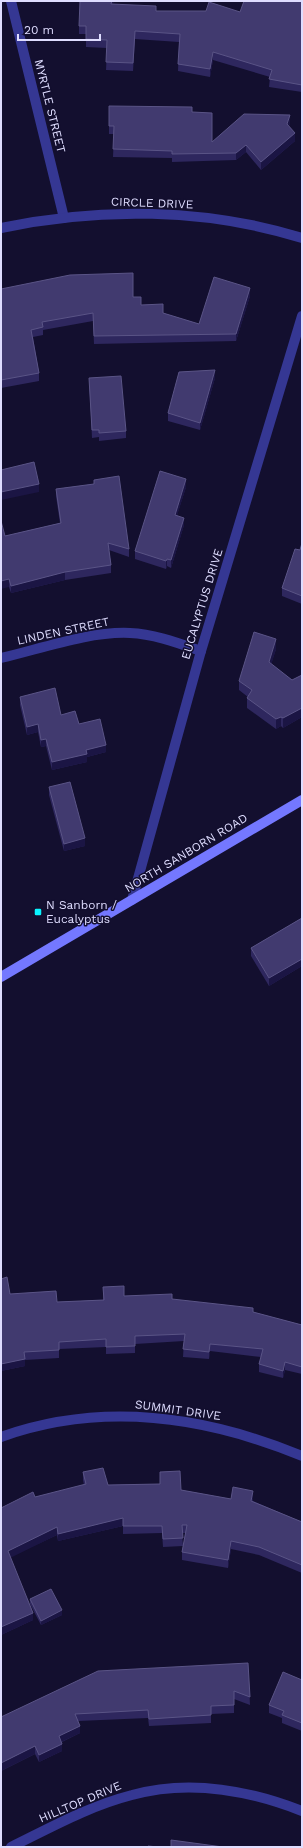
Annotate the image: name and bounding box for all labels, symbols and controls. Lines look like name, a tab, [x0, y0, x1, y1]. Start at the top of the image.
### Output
scale bar	[18, 16, 100, 42]
text: 20 m	[24, 23, 54, 37]
street label: MYRTLE STREET	[32, 58, 68, 154]
street label: CIRCLE DRIVE	[111, 195, 194, 211]
street label: EUCALYPTUS DRIVE	[178, 547, 226, 661]
street label: LINDEN STREET	[16, 614, 110, 648]
street label: NORTH SANBORN ROAD	[122, 811, 250, 895]
place label: N Sanborn / Eucalyptus	[46, 898, 117, 926]
marker: N Sanborn / Eucalyptus	[33, 907, 43, 917]
street label: SUMMIT DRIVE	[134, 1397, 222, 1423]
street label: HILLTOP DRIVE	[37, 1778, 123, 1826]

